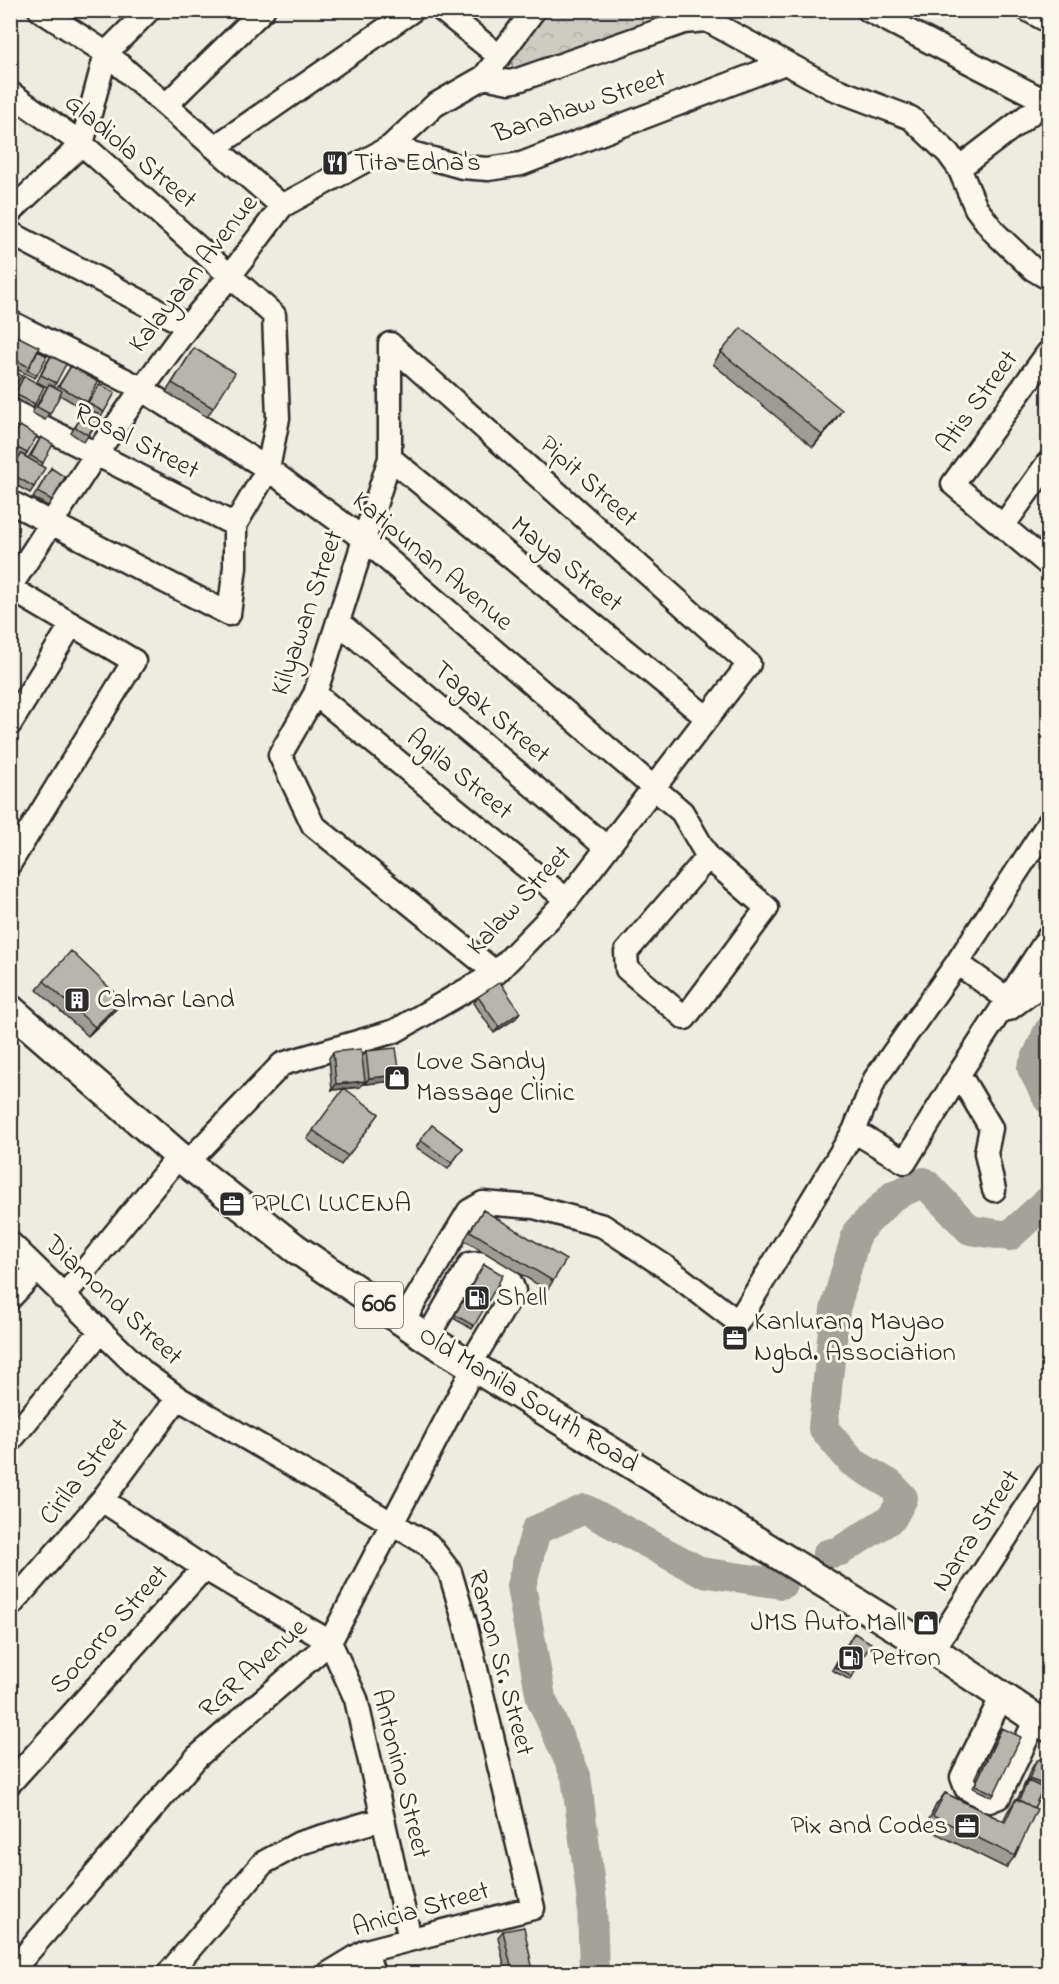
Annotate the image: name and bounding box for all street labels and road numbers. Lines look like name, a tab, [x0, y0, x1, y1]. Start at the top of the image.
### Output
street label: Banahaw Street	[487, 59, 672, 155]
street label: Gladiola Street	[55, 85, 205, 219]
street label: Kalayaan Avenue	[120, 186, 269, 362]
street label: Atis Street	[927, 342, 1029, 462]
street label: Rosal Street	[66, 394, 206, 490]
street label: Pipit Street	[530, 427, 646, 537]
street label: Katipunan Avenue	[343, 483, 522, 642]
street label: Maya Street	[501, 507, 631, 623]
street label: Kilyawan Street	[261, 525, 355, 701]
street label: Tagak Street	[424, 652, 558, 774]
street label: Agila Street	[397, 720, 521, 830]
street label: Kalaw Street	[458, 837, 582, 965]
street label: Diamond Street	[34, 1226, 191, 1376]
road number: 606	[355, 1282, 403, 1328]
street label: Old Manila South Road	[410, 1316, 646, 1484]
street label: Cirila Street	[31, 1410, 139, 1534]
street label: Narra Street	[923, 1462, 1031, 1600]
street label: Socorro Street	[41, 1556, 179, 1704]
street label: Ramon Sr. Street	[457, 1566, 543, 1760]
street label: RGR Avenue	[191, 1609, 318, 1729]
street label: Antonino Street	[360, 1685, 440, 1863]
street label: Anicia Street	[348, 1872, 494, 1948]

